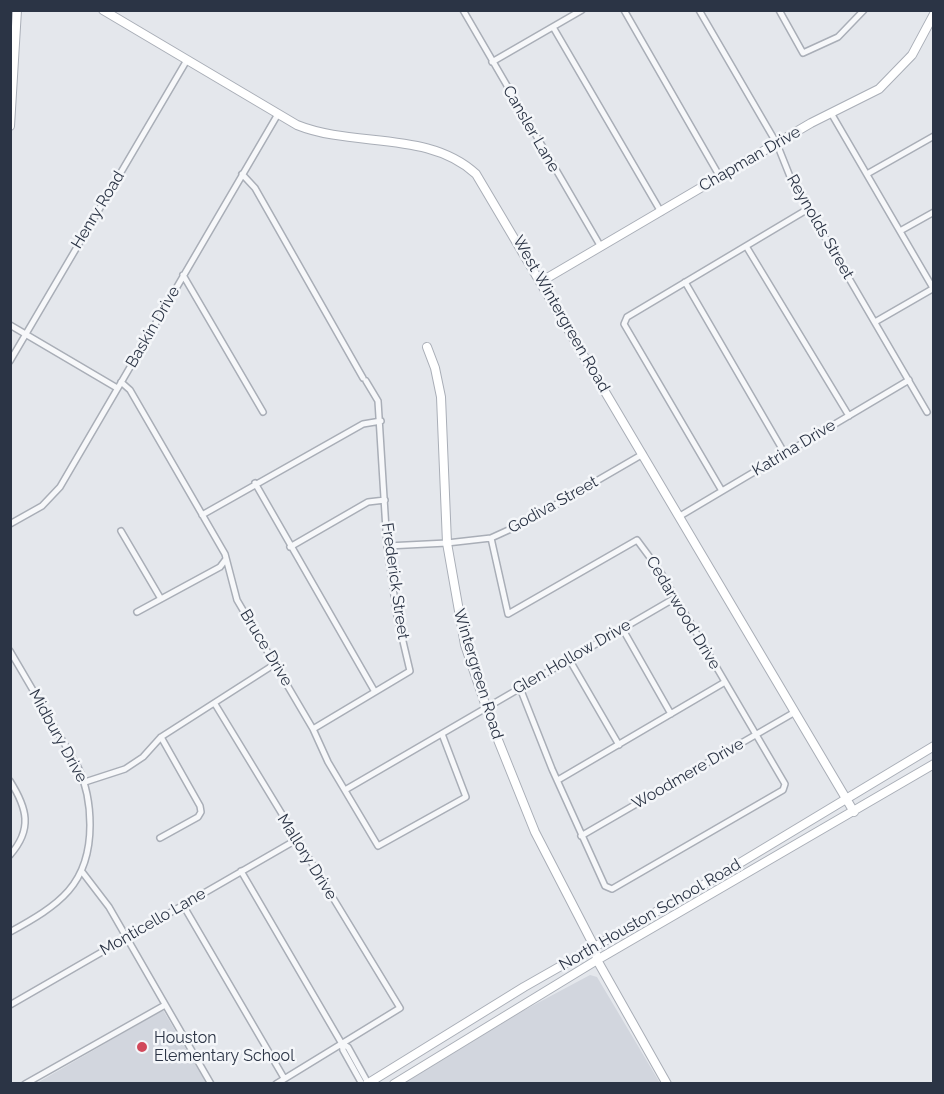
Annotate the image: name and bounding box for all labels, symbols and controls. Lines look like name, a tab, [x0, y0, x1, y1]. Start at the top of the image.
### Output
street label: Cansler Lane	[498, 82, 564, 176]
street label: Chapman Drive	[696, 122, 804, 196]
street label: Henry Road	[67, 168, 129, 252]
street label: Reynolds Street	[782, 171, 858, 283]
street label: West Wintergreen Road	[508, 232, 614, 396]
street label: Baskin Drive	[122, 283, 184, 371]
street label: Katrina Drive	[749, 416, 839, 480]
street label: Godiva Street	[505, 472, 601, 538]
street label: Frederick Street	[377, 521, 413, 641]
street label: Cedarwood Drive	[642, 553, 724, 673]
street label: Bruce Drive	[236, 606, 296, 690]
street label: Wintergreen Road	[449, 607, 507, 741]
street label: Glen Hollow Drive	[510, 615, 634, 699]
street label: Midbury Drive	[25, 686, 91, 786]
street label: Woodmere Drive	[629, 734, 747, 814]
street label: Mallory Drive	[273, 811, 341, 903]
street label: North Houston School Road	[556, 855, 744, 975]
street label: Monticello Lane	[97, 884, 209, 960]
place label: Houston Elementary School	[154, 1028, 294, 1066]
marker: Houston Elementary School	[135, 1040, 149, 1054]

